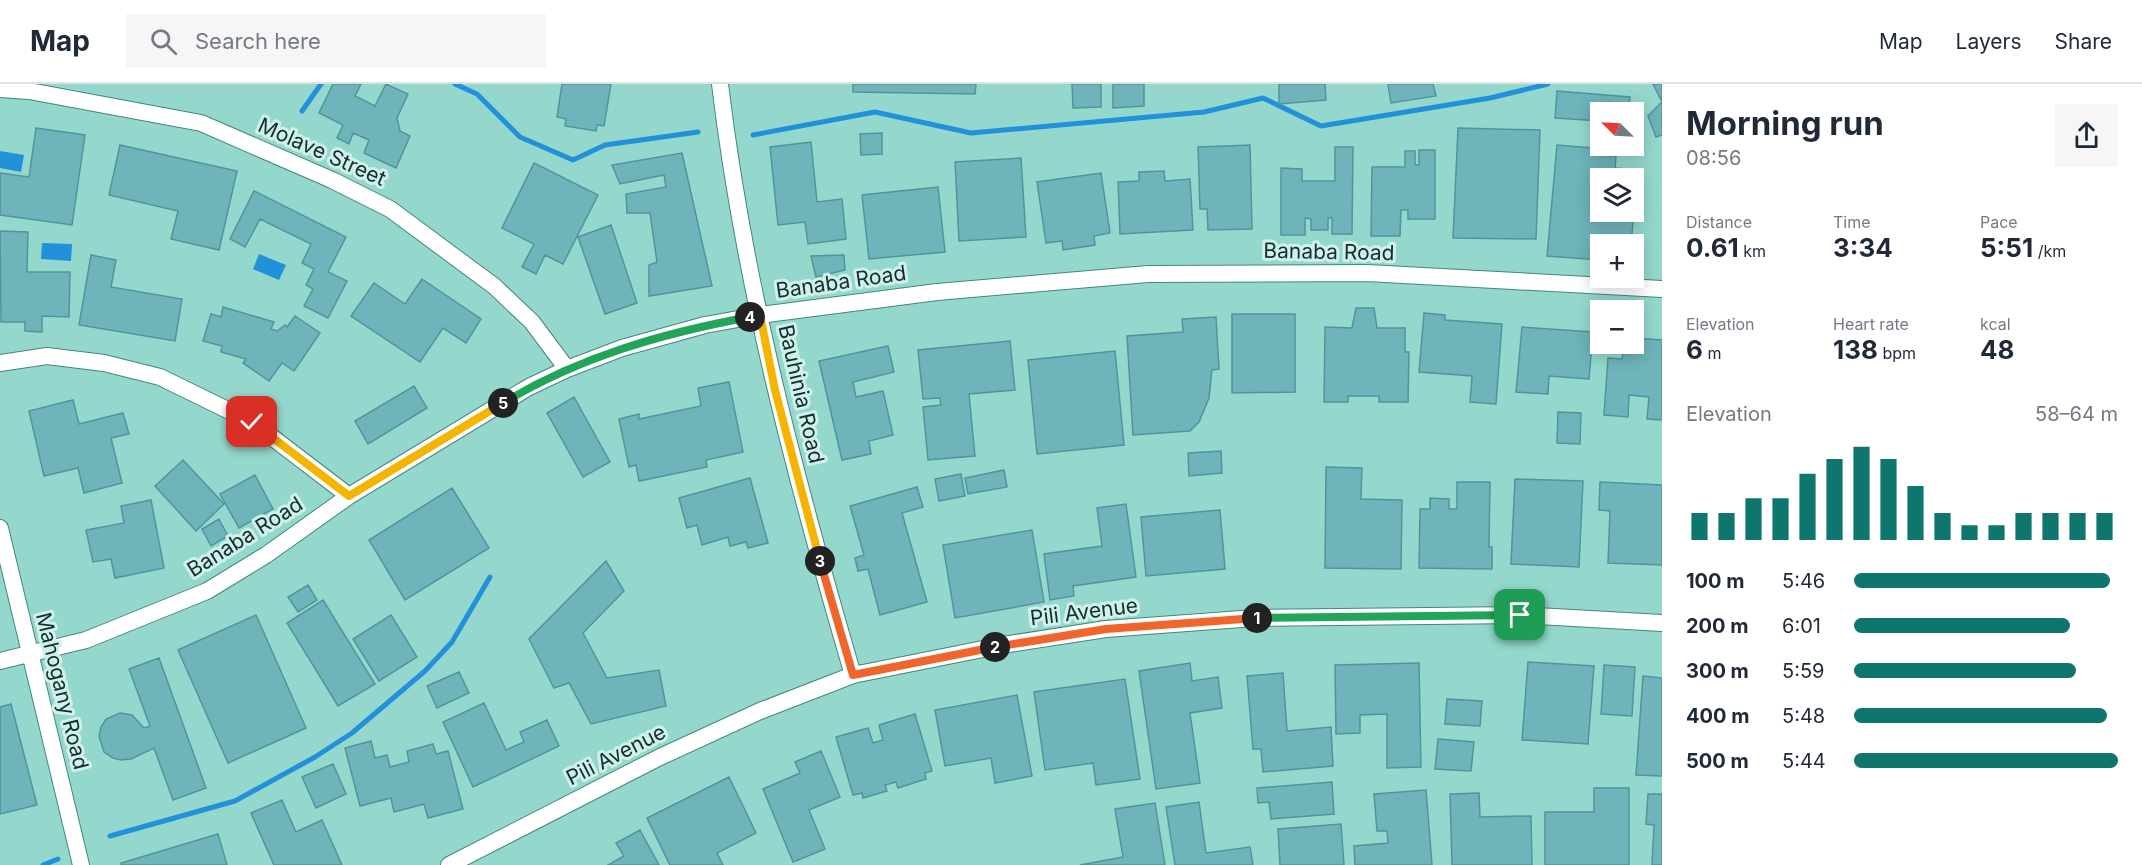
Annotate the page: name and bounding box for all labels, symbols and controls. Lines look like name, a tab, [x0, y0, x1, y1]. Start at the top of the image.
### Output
search box	[126, 14, 546, 68]
text: Map	[30, 24, 90, 58]
icon: search	[147, 25, 180, 58]
text: Search here	[195, 28, 321, 54]
text: Map	[1879, 29, 1923, 54]
text: Layers	[1956, 29, 2022, 54]
text: Share	[2055, 29, 2112, 54]
north arrow	[1590, 102, 1644, 156]
map controls	[1590, 102, 1644, 354]
text: Morning run	[1686, 103, 1884, 143]
button: share	[2055, 104, 2118, 167]
street label: Molave Street	[255, 112, 390, 191]
text: 08:56	[1686, 146, 1741, 170]
button: layers	[1590, 168, 1644, 222]
text: Distance	[1686, 212, 1752, 232]
text: Time	[1833, 212, 1871, 232]
text: Pace	[1980, 212, 2018, 232]
text: 0.61	[1686, 232, 1739, 263]
text: 3:34	[1833, 232, 1893, 263]
text: 5:51	[1980, 232, 2033, 263]
button: +	[1590, 234, 1644, 288]
street label: Banaba Road	[1263, 238, 1395, 265]
text: km	[1739, 241, 1766, 261]
text: /km	[2033, 241, 2066, 261]
street label: Banaba Road	[774, 260, 908, 303]
button: −	[1590, 300, 1644, 354]
pin: 4	[735, 302, 765, 332]
text: 4	[745, 307, 755, 327]
text: Elevation	[1686, 314, 1755, 334]
text: Heart rate	[1833, 314, 1909, 334]
text: kcal	[1980, 314, 2011, 334]
street label: Bauhinia Road	[773, 322, 830, 466]
text: 6	[1686, 334, 1703, 365]
text: 138	[1833, 334, 1878, 365]
text: 48	[1980, 334, 2015, 365]
text: m	[1703, 343, 1721, 363]
text: bpm	[1878, 343, 1916, 363]
pin: 5	[488, 388, 518, 418]
text: 5	[498, 393, 508, 413]
pin	[226, 396, 277, 447]
text: Elevation	[1686, 402, 1772, 426]
text: 58–64 m	[2035, 402, 2118, 426]
icon: check	[235, 405, 268, 438]
street label: Banaba Road	[182, 491, 307, 582]
pin: 3	[805, 546, 835, 576]
text: 3	[815, 551, 825, 571]
text: 100 m	[1686, 569, 1745, 593]
text: 5:46	[1782, 569, 1825, 593]
pin	[1494, 589, 1545, 640]
street label: Pili Avenue	[1029, 592, 1139, 631]
icon: arrive	[1503, 598, 1536, 631]
pin: 1	[1242, 603, 1272, 633]
text: 1	[1254, 608, 1260, 628]
street label: Mahogany Road	[31, 610, 94, 772]
text: 200 m	[1686, 614, 1749, 638]
text: 6:01	[1782, 614, 1821, 638]
pin: 2	[980, 632, 1010, 662]
text: 2	[990, 637, 1000, 657]
text: 300 m	[1686, 659, 1749, 683]
text: 5:59	[1782, 659, 1824, 683]
text: 400 m	[1686, 704, 1750, 728]
text: 5:48	[1782, 704, 1825, 728]
street label: Pili Avenue	[562, 719, 670, 790]
text: 500 m	[1686, 749, 1749, 773]
text: 5:44	[1782, 749, 1826, 773]

